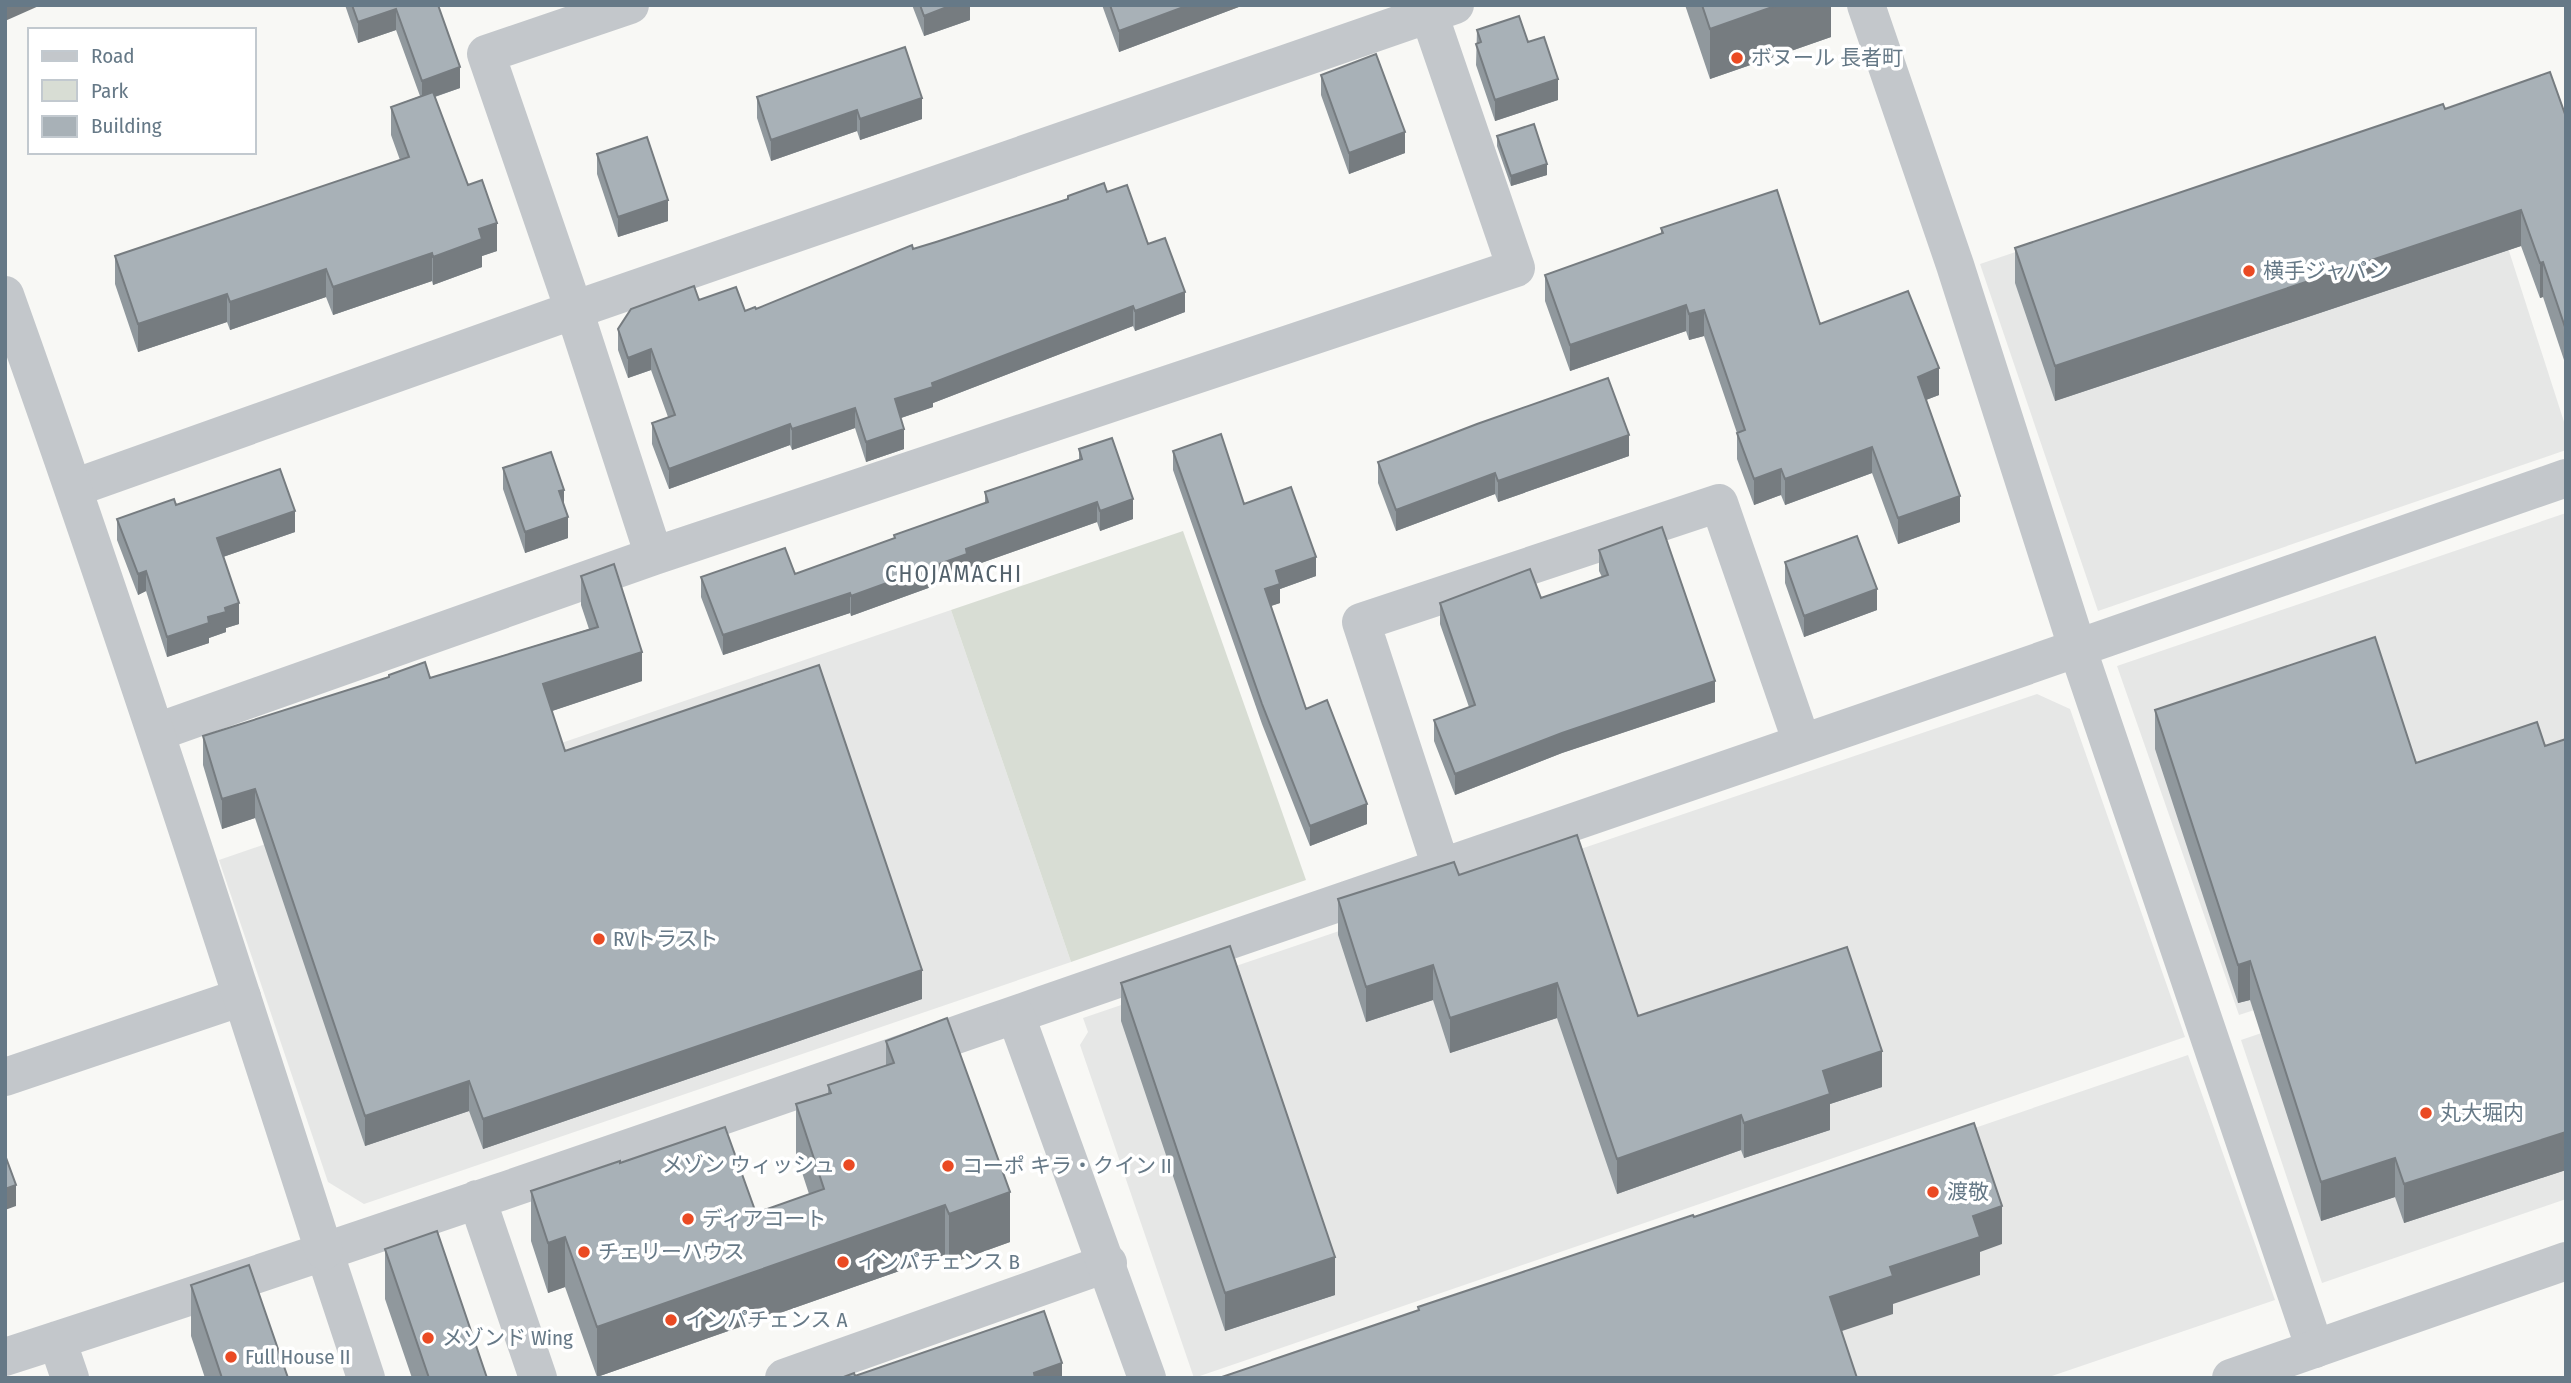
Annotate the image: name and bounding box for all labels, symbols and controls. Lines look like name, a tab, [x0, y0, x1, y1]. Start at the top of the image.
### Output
legend	[28, 28, 256, 154]
text: Road	[91, 43, 135, 69]
place label: ボヌール 長者町	[1751, 45, 1903, 71]
marker: ボヌール 長者町	[1729, 50, 1745, 66]
text: Park	[91, 78, 129, 104]
text: Building	[91, 113, 162, 139]
place label: 横手ジャパン	[2263, 258, 2389, 284]
marker: 横手ジャパン	[2241, 263, 2257, 279]
district label: CHOJAMACHI	[885, 560, 1023, 588]
place label: RVトラスト	[613, 926, 719, 952]
marker: RVトラスト	[591, 931, 607, 947]
place label: 丸大堀内	[2440, 1100, 2524, 1126]
marker: 丸大堀内	[2418, 1105, 2434, 1121]
place label: メゾン ウィッシュ	[662, 1152, 835, 1178]
place label: コーポ キラ・クイン II	[962, 1153, 1172, 1179]
marker: メゾン ウィッシュ	[841, 1157, 857, 1173]
marker: コーポ キラ・クイン II	[940, 1158, 956, 1174]
place label: 渡敬	[1947, 1179, 1989, 1205]
marker: 渡敬	[1925, 1184, 1941, 1200]
place label: ディアコート	[702, 1206, 827, 1232]
marker: ディアコート	[680, 1211, 696, 1227]
place label: チェリーハウス	[598, 1239, 745, 1265]
marker: チェリーハウス	[576, 1244, 592, 1260]
place label: インパチェンス B	[857, 1249, 1020, 1275]
marker: インパチェンス B	[835, 1254, 851, 1270]
place label: インパチェンス A	[685, 1307, 848, 1333]
marker: インパチェンス A	[663, 1312, 679, 1328]
place label: メゾンド Wing	[442, 1325, 573, 1351]
marker: メゾンド Wing	[420, 1330, 436, 1346]
place label: Full House II	[245, 1344, 350, 1370]
marker: Full House II	[223, 1349, 239, 1365]

